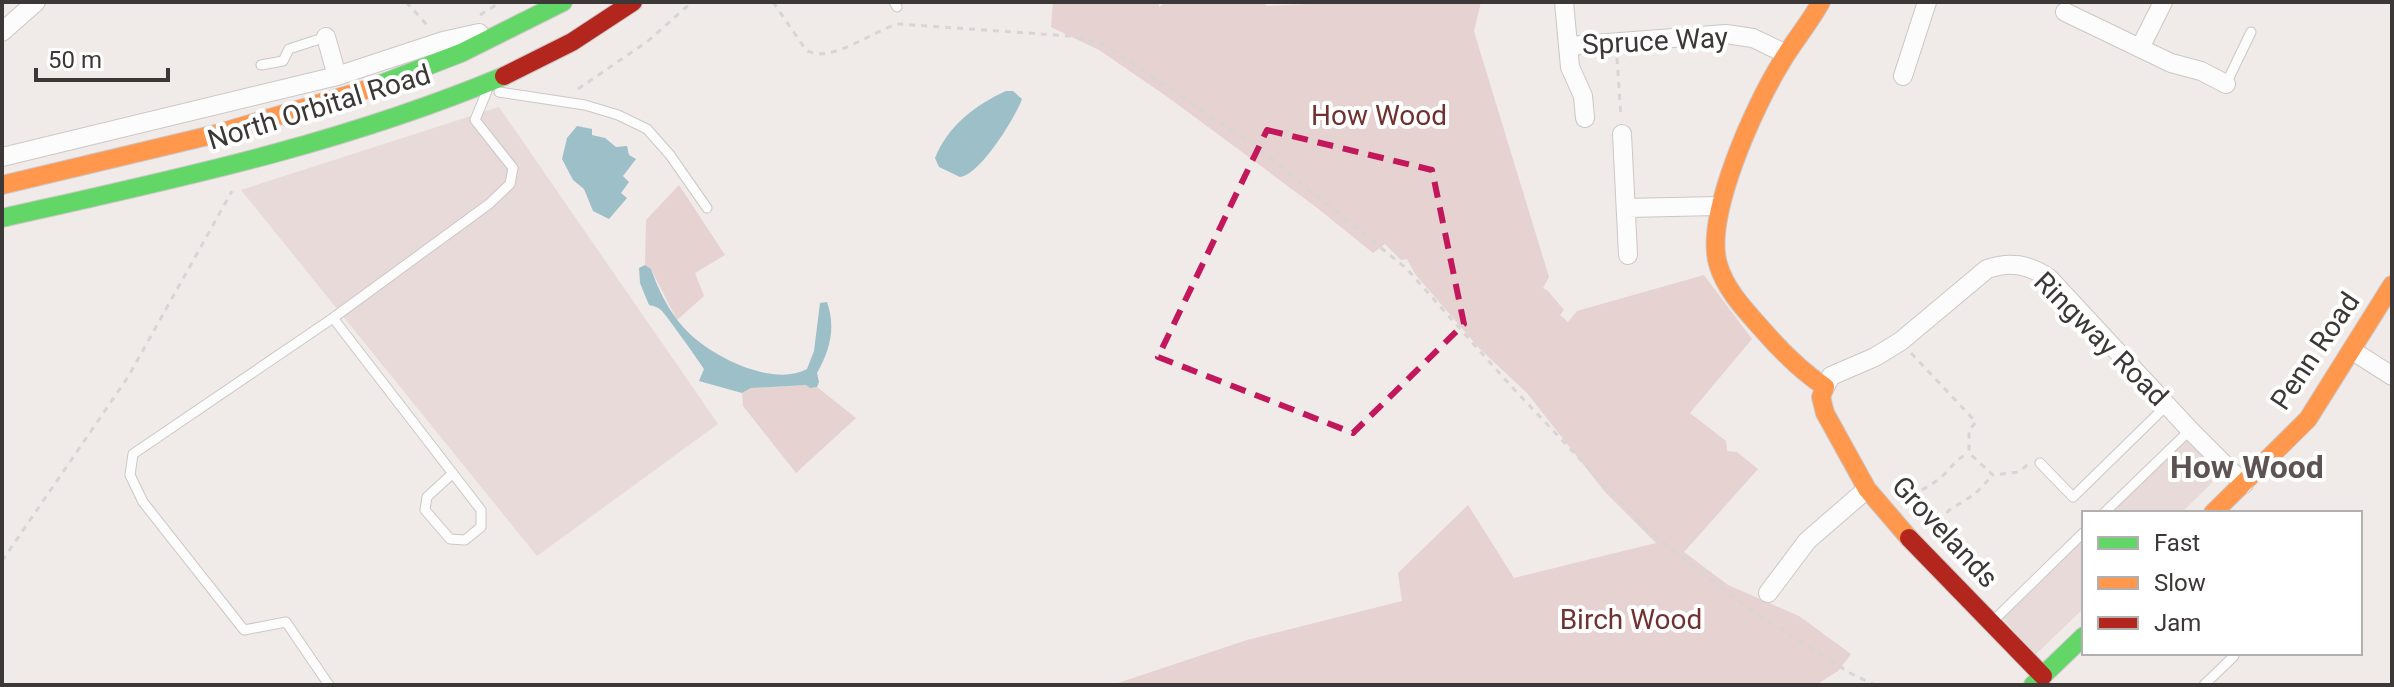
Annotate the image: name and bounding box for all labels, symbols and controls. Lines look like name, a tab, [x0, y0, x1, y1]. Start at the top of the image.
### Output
street label: Spruce Way	[1581, 21, 1729, 61]
scale bar	[36, 32, 168, 82]
text: 50 m	[48, 46, 102, 74]
street label: North Orbital Road	[204, 57, 434, 157]
park label: How Wood	[1311, 99, 1447, 132]
street label: Ringway Road	[2027, 265, 2175, 413]
street label: Penn Road	[2264, 286, 2366, 416]
district label: How Wood	[2170, 448, 2324, 486]
street label: Grovelands	[1885, 470, 2005, 594]
legend	[2082, 511, 2362, 655]
text: Fast	[2154, 529, 2200, 557]
text: Slow	[2154, 569, 2206, 597]
park label: Birch Wood	[1560, 603, 1702, 636]
text: Jam	[2154, 609, 2201, 637]

